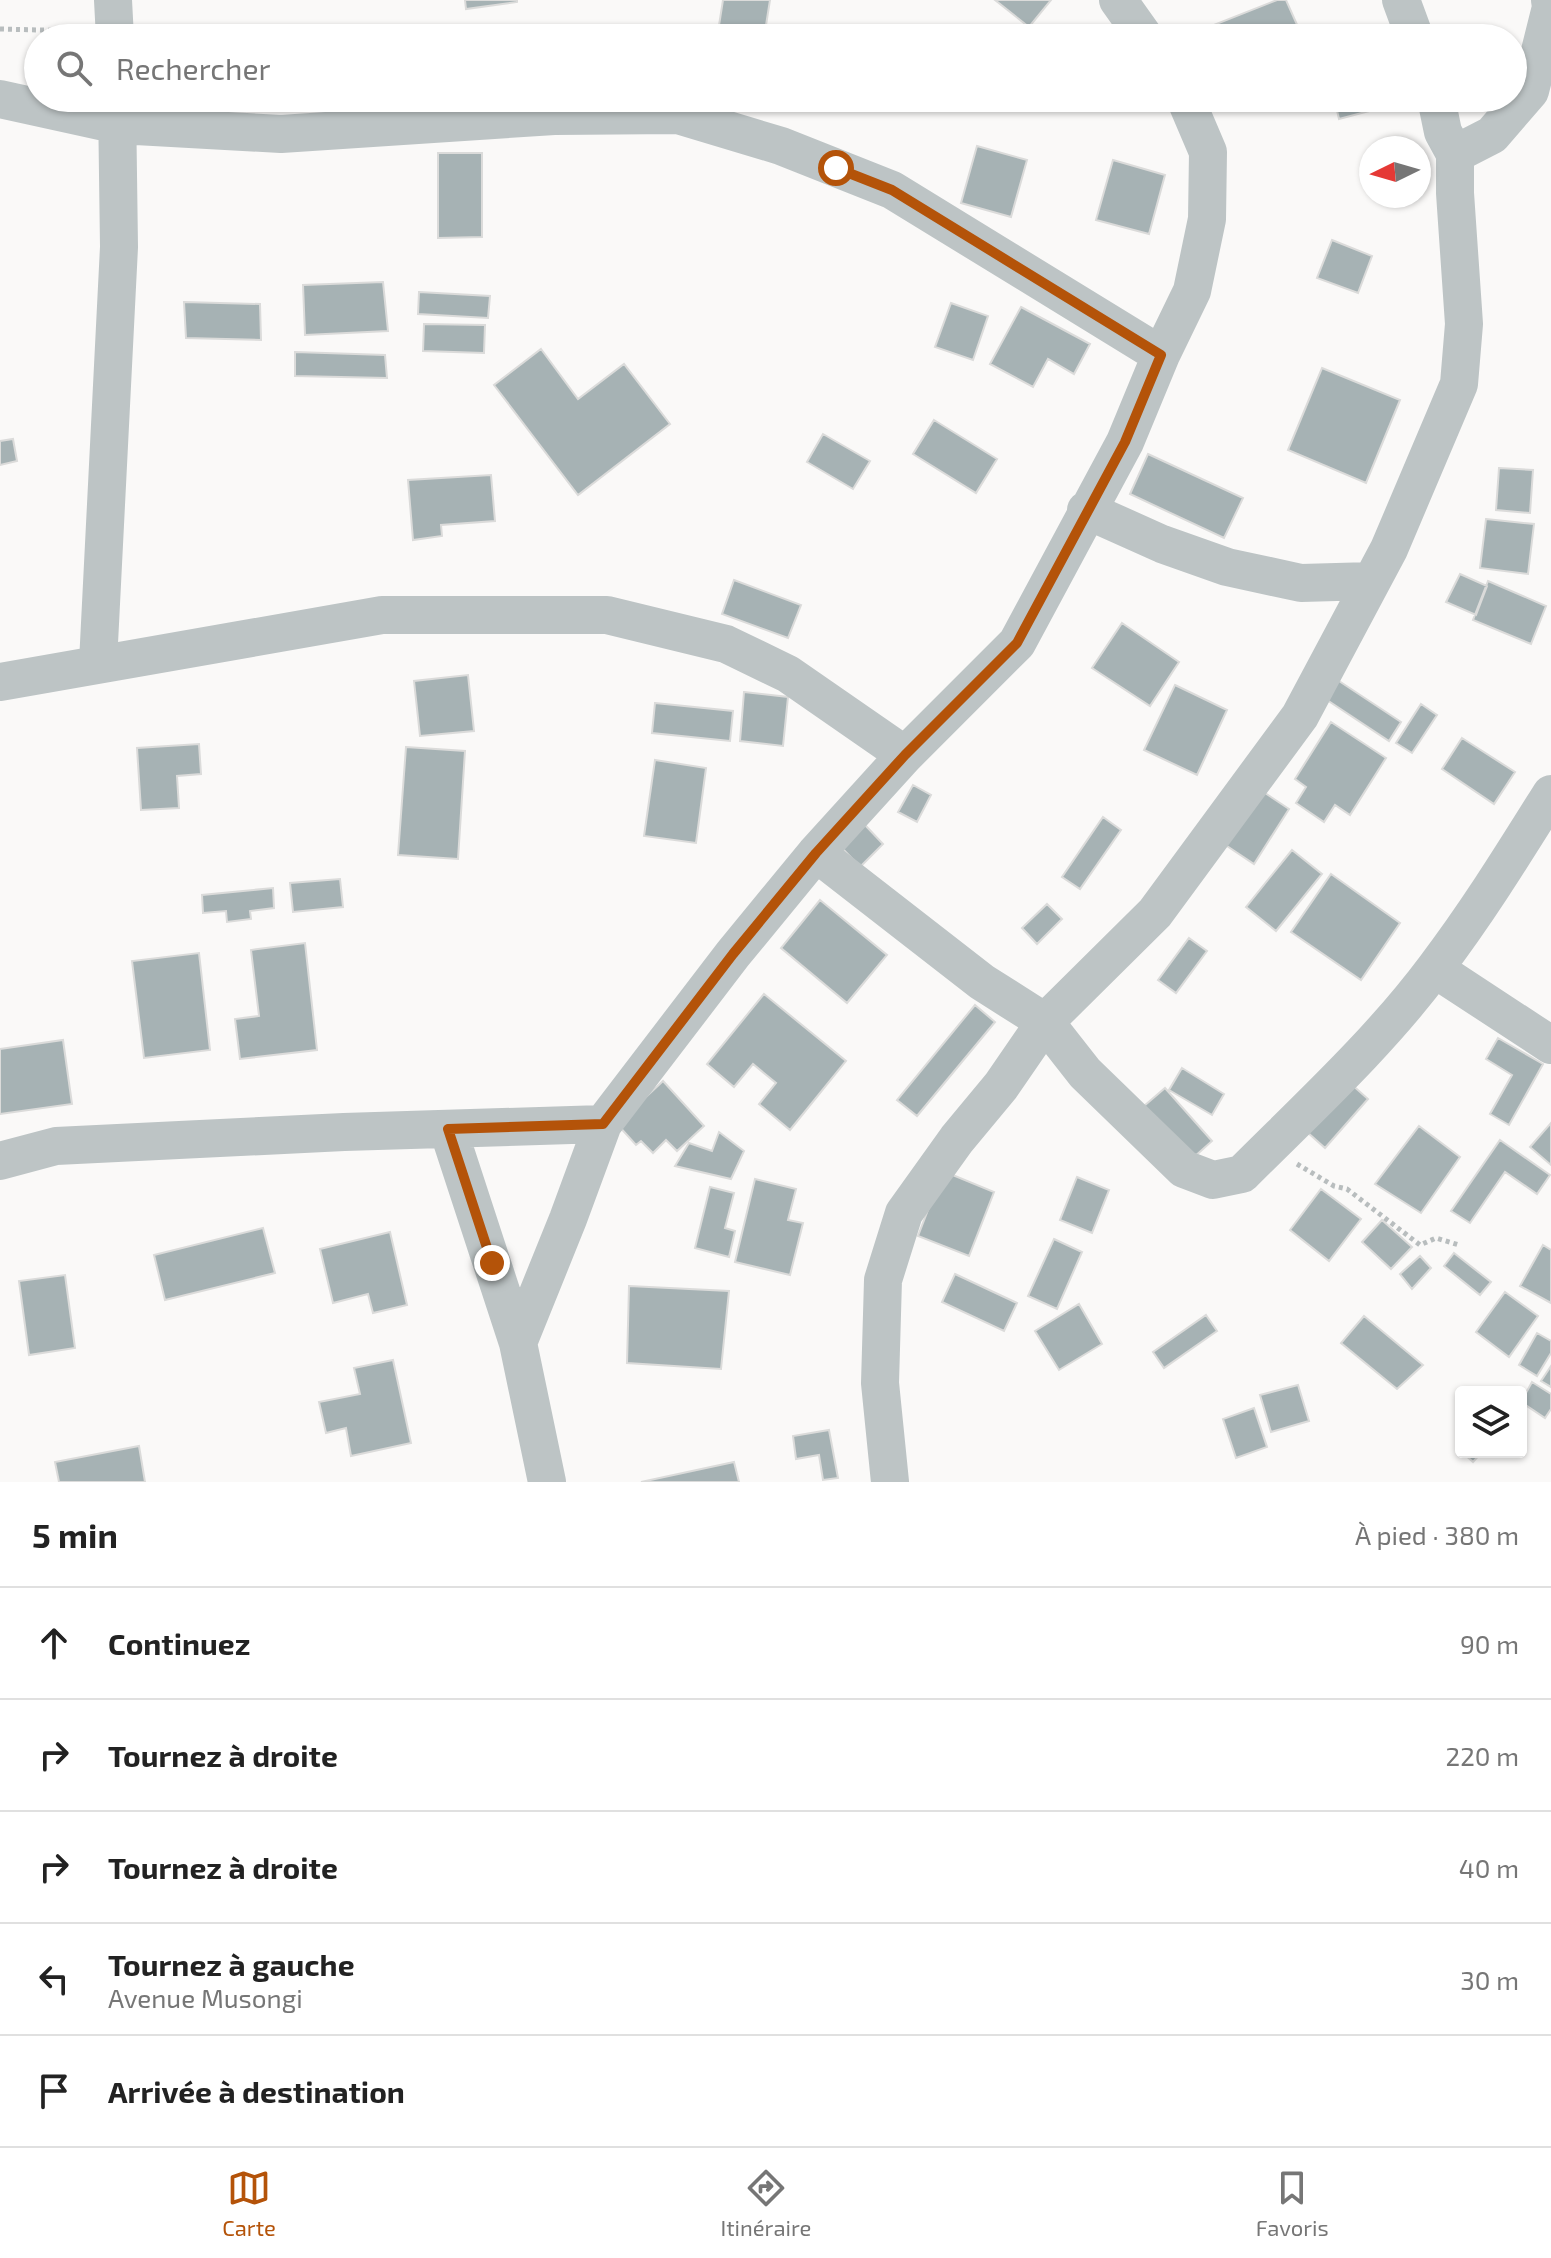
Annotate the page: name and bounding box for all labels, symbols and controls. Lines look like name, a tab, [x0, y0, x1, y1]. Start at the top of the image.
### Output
search box	[24, 24, 1527, 112]
icon: search	[52, 46, 96, 90]
text: Rechercher	[116, 50, 271, 86]
north arrow	[1359, 136, 1431, 208]
route start	[818, 150, 854, 186]
route end	[474, 1245, 510, 1281]
map controls	[1455, 1386, 1527, 1458]
button: layers	[1455, 1386, 1527, 1458]
text: 5 min	[32, 1514, 118, 1555]
text: À pied · 380 m	[1355, 1519, 1519, 1550]
icon: ahead	[32, 1621, 76, 1665]
text: Continuez	[108, 1625, 250, 1661]
text: 90 m	[1460, 1628, 1519, 1659]
icon: right	[32, 1733, 76, 1777]
text: Tournez à droite	[108, 1737, 338, 1773]
text: 220 m	[1446, 1740, 1519, 1771]
icon: right	[32, 1845, 76, 1889]
text: Tournez à droite	[108, 1849, 338, 1885]
text: 40 m	[1459, 1852, 1519, 1883]
text: Tournez à gauche	[108, 1946, 355, 1982]
icon: left	[32, 1957, 76, 2001]
text: 30 m	[1460, 1964, 1519, 1995]
text: Avenue Musongi	[108, 1982, 303, 2013]
icon: arrive	[32, 2069, 76, 2113]
text: Arrivée à destination	[108, 2073, 405, 2109]
tab: Carte	[222, 2166, 276, 2240]
tab: Itinéraire	[720, 2166, 811, 2240]
tab: Favoris	[1256, 2166, 1329, 2240]

